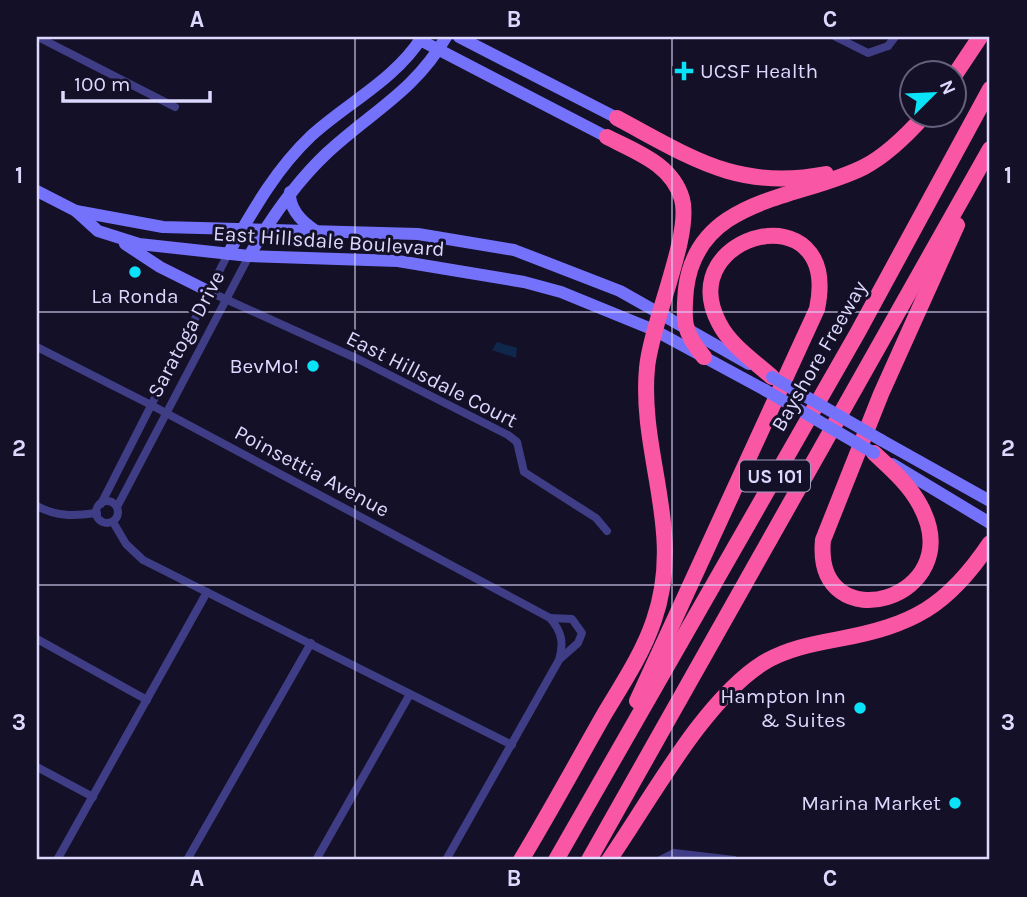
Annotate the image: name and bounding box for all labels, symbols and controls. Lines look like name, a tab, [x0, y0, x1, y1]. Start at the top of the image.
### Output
text: A	[190, 6, 204, 33]
text: B	[507, 6, 521, 33]
text: C	[823, 6, 837, 33]
place label: UCSF Health	[700, 59, 818, 83]
scale bar	[63, 60, 210, 104]
north arrow	[898, 60, 968, 130]
marker: UCSF Health	[674, 61, 694, 81]
text: 100 m	[74, 72, 131, 96]
text: N	[935, 77, 960, 98]
text: 1	[15, 162, 23, 189]
text: 1	[1004, 162, 1012, 189]
street label: East Hillsdale Boulevard	[212, 221, 446, 261]
marker: La Ronda	[127, 264, 143, 280]
street label: Saratoga Drive	[142, 266, 230, 402]
street label: Bayshore Freeway	[766, 276, 872, 435]
place label: La Ronda	[91, 284, 179, 308]
street label: East Hillsdale Court	[343, 325, 522, 433]
place label: BevMo!	[230, 354, 299, 378]
marker: BevMo!	[305, 358, 321, 374]
street label: Poinsettia Avenue	[231, 420, 393, 522]
text: 2	[12, 435, 26, 462]
text: 2	[1001, 435, 1015, 462]
road number: US 101	[740, 461, 810, 491]
place label: Hampton Inn & Suites	[720, 684, 846, 732]
marker: Hampton Inn & Suites	[852, 700, 868, 716]
text: 3	[12, 709, 26, 736]
text: 3	[1001, 709, 1015, 736]
place label: Marina Market	[801, 791, 941, 815]
marker: Marina Market	[947, 795, 963, 811]
text: A	[190, 865, 204, 892]
text: B	[507, 865, 521, 892]
text: C	[823, 865, 837, 892]

